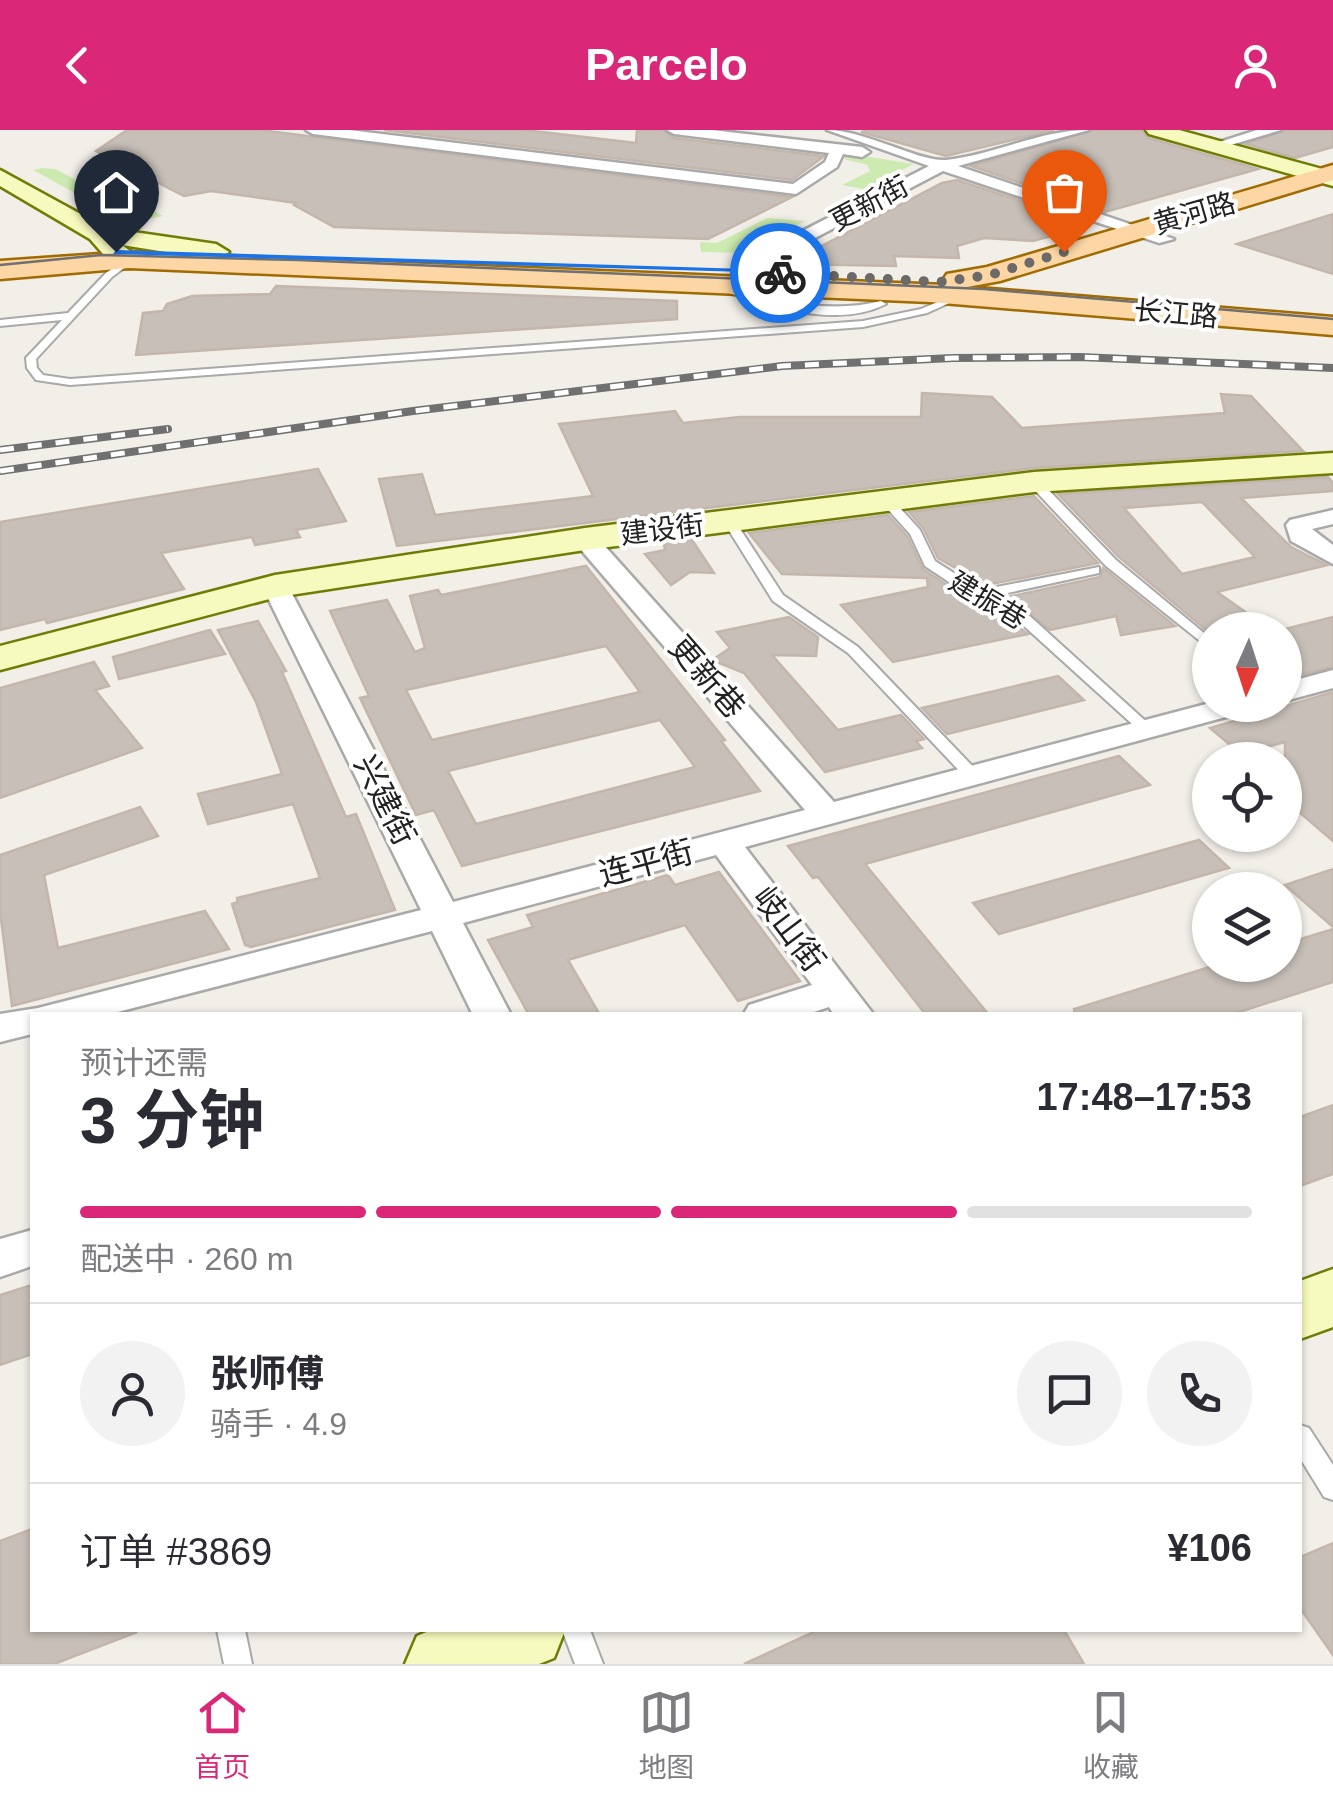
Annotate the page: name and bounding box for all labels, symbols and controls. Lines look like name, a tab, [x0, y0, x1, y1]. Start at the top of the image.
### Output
icon: back	[50, 38, 105, 93]
icon: person	[1228, 38, 1283, 93]
text: Parcelo	[585, 39, 748, 90]
pin	[74, 150, 159, 253]
pin	[1022, 150, 1107, 253]
icon: home	[89, 165, 144, 220]
icon: bag	[1037, 165, 1092, 220]
street label: 更新街	[825, 170, 914, 237]
street label: 黄河路	[1149, 187, 1239, 240]
courier	[730, 223, 830, 323]
icon: bike	[753, 246, 808, 301]
street label: 长江路	[1133, 294, 1219, 333]
street label: 建设街	[618, 509, 706, 550]
street label: 建振巷	[944, 566, 1032, 635]
north arrow	[1192, 612, 1302, 722]
map controls	[1192, 612, 1302, 982]
street label: 更新巷	[662, 629, 752, 725]
button: locate	[1192, 742, 1302, 852]
street label: 兴建街	[347, 749, 423, 851]
street label: 连平街	[595, 833, 697, 893]
button: layers	[1192, 872, 1302, 982]
street label: 岐山街	[746, 880, 832, 978]
text: 预计还需	[80, 1045, 208, 1081]
text: 17:48–17:53	[1036, 1076, 1252, 1118]
text: 3 分钟	[80, 1084, 264, 1157]
text: 配送中 · 260 m	[80, 1241, 293, 1277]
button: person	[80, 1341, 185, 1446]
button: chat	[1017, 1341, 1122, 1446]
button: phone	[1147, 1341, 1252, 1446]
text: 张师傅	[210, 1353, 324, 1395]
text: 骑手 · 4.9	[210, 1406, 347, 1442]
text: ¥106	[1167, 1527, 1252, 1569]
text: 订单 #3869	[80, 1531, 272, 1573]
tab: 首页	[194, 1685, 250, 1785]
tab: 地图	[638, 1685, 695, 1785]
tab: 收藏	[1083, 1685, 1139, 1785]

